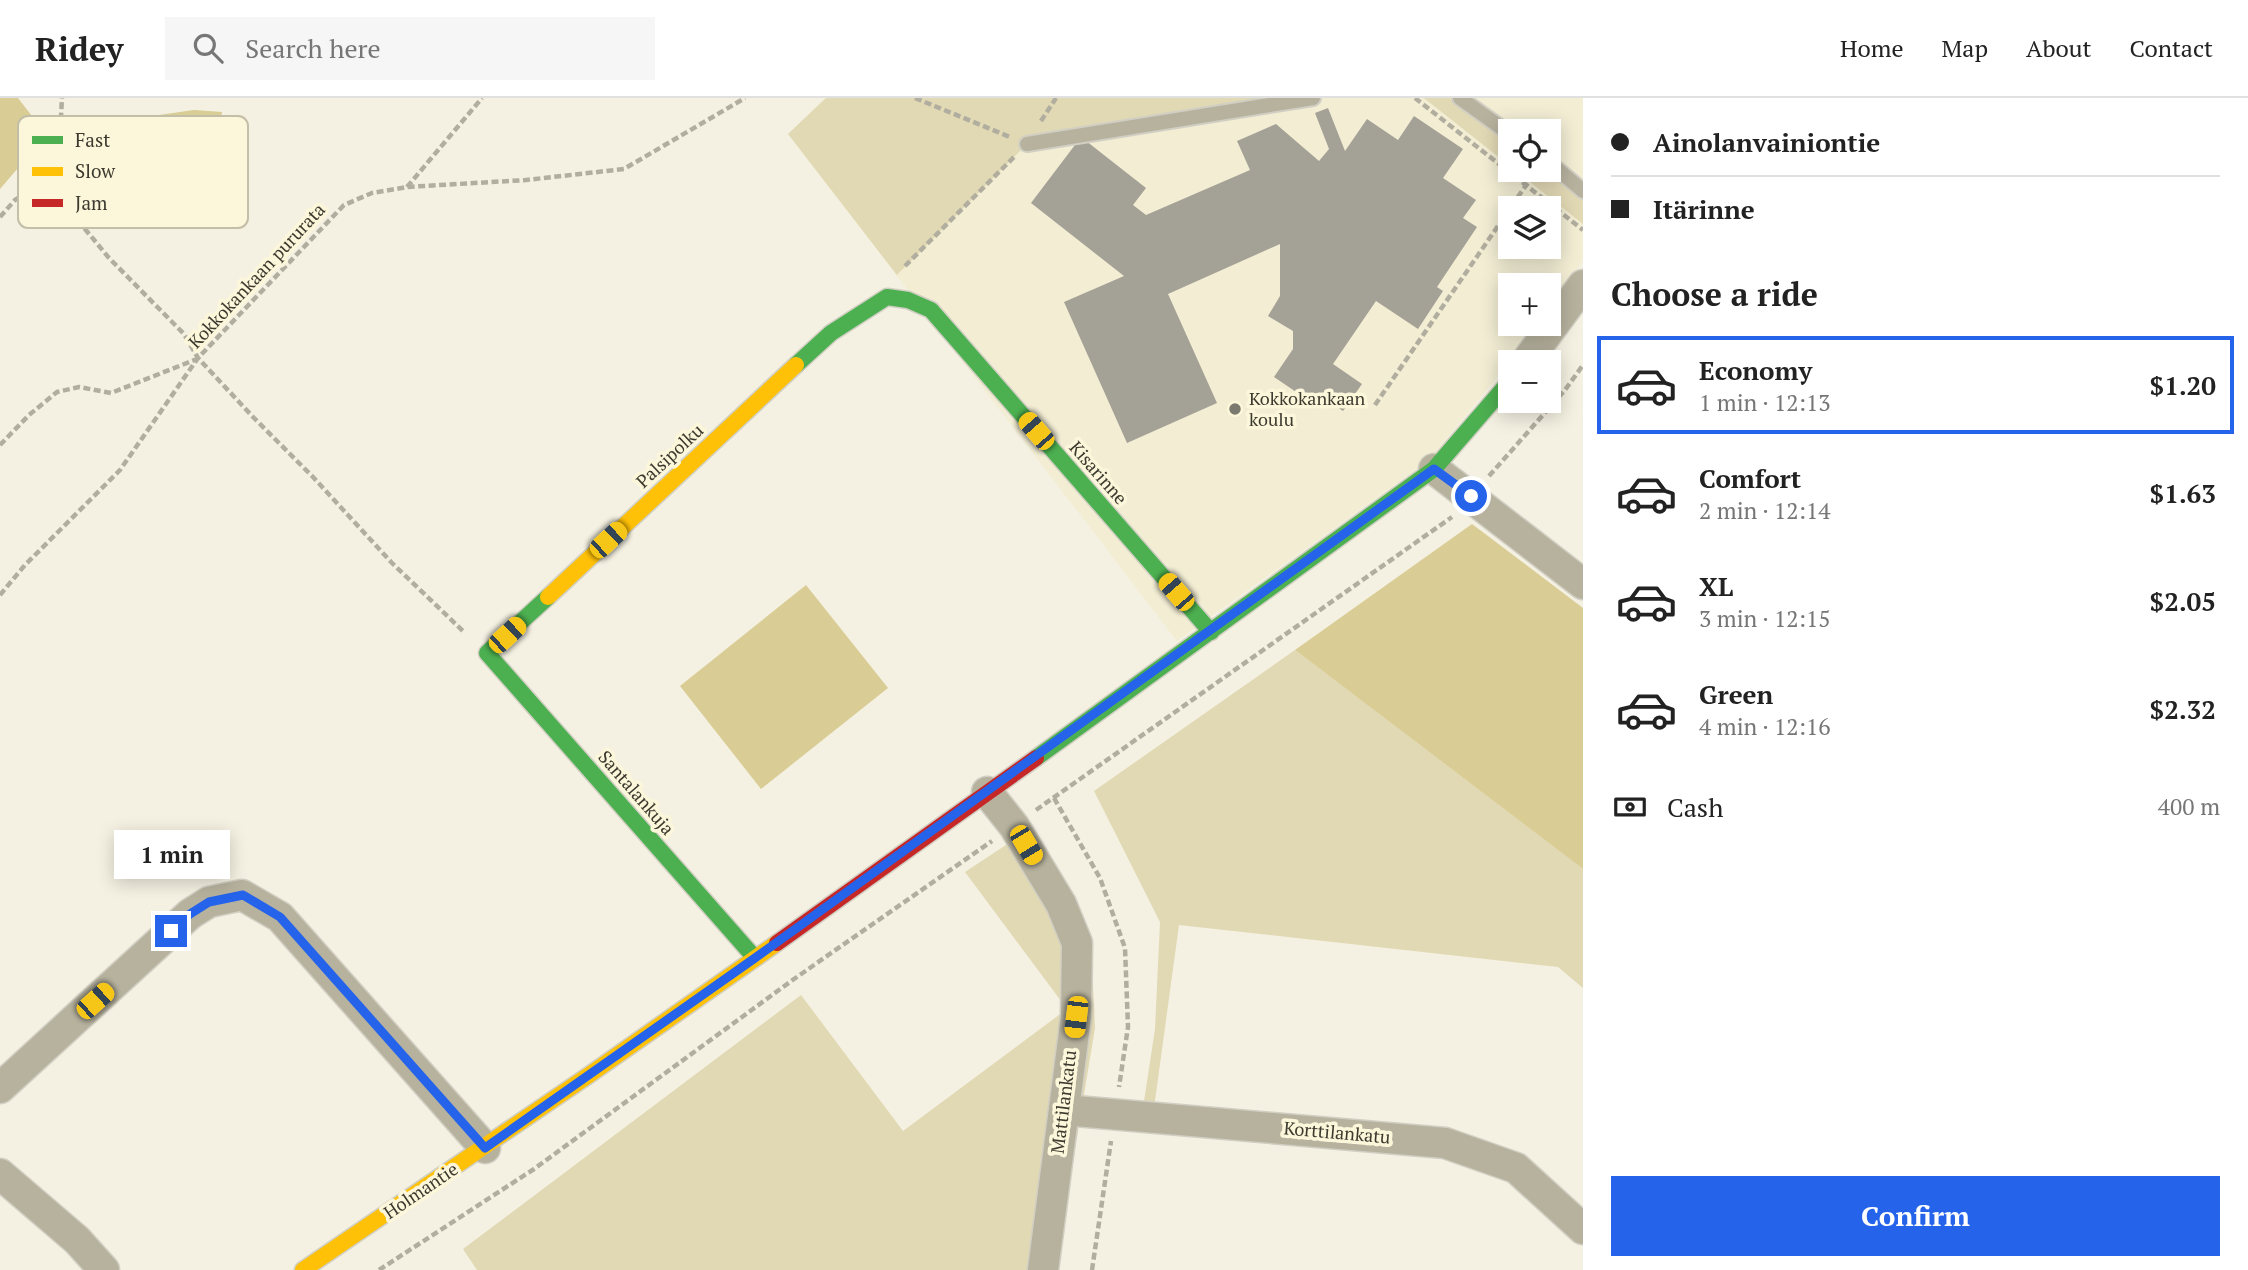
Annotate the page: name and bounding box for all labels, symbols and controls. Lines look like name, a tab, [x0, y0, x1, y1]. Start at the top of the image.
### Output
search box	[165, 17, 655, 80]
text: Ridey	[35, 27, 123, 70]
icon: search	[189, 29, 227, 67]
text: Search here	[245, 31, 381, 65]
text: Home	[1840, 32, 1904, 64]
text: Map	[1942, 32, 1988, 64]
text: About	[2026, 32, 2092, 64]
text: Contact	[2130, 32, 2213, 64]
legend	[18, 116, 248, 228]
map controls	[1498, 119, 1561, 413]
button: locate	[1498, 119, 1561, 182]
text: Ainolanvainiontie	[1653, 125, 1880, 159]
text: Fast	[75, 127, 110, 152]
text: Slow	[75, 158, 116, 183]
text: Jam	[75, 190, 108, 215]
text: Itärinne	[1653, 192, 1755, 226]
button: layers	[1498, 196, 1561, 259]
street label: Kokkokankaan pururata	[183, 198, 330, 353]
button: +	[1498, 273, 1561, 336]
text: Choose a ride	[1611, 273, 1818, 315]
button: −	[1498, 350, 1561, 413]
text: Economy	[1699, 353, 1812, 387]
icon: car	[1615, 354, 1678, 417]
text: $1.20	[2150, 368, 2216, 402]
place label: Kokkokankaan koulu	[1249, 386, 1366, 431]
text: 1 min · 12:13	[1699, 387, 1831, 418]
marker: Kokkokankaan koulu	[1227, 401, 1243, 417]
car	[1015, 408, 1058, 454]
street label: Palsipolku	[631, 418, 708, 493]
street label: Kisarinne	[1065, 436, 1133, 509]
text: Comfort	[1699, 461, 1801, 495]
icon: car	[1615, 462, 1678, 525]
text: $1.63	[2150, 476, 2216, 510]
route start	[1455, 480, 1487, 512]
text: 2 min · 12:14	[1699, 495, 1831, 526]
car	[586, 518, 631, 562]
car	[1155, 569, 1198, 615]
text: XL	[1699, 569, 1733, 603]
icon: car	[1615, 570, 1678, 633]
text: $2.05	[2150, 584, 2216, 618]
text: 3 min · 12:15	[1699, 603, 1831, 634]
car	[485, 613, 530, 657]
text: Green	[1699, 677, 1773, 711]
icon: car	[1615, 678, 1678, 741]
text: $2.32	[2150, 692, 2216, 726]
text: 4 min · 12:16	[1699, 711, 1831, 742]
street label: Santalankuja	[593, 745, 680, 840]
icon: cash	[1611, 788, 1649, 826]
text: Cash	[1667, 790, 1723, 824]
text: 400 m	[2158, 791, 2220, 822]
car	[1007, 822, 1046, 868]
callout: 1 min	[113, 830, 229, 878]
text: 1 min	[141, 839, 203, 870]
route end	[155, 915, 187, 947]
car	[73, 979, 118, 1023]
car	[1064, 995, 1089, 1039]
street label: Mattilankatu	[1045, 1049, 1081, 1155]
street label: Korttilankatu	[1283, 1115, 1391, 1149]
street label: Holmantie	[379, 1156, 462, 1224]
button: Confirm	[1611, 1176, 2220, 1256]

